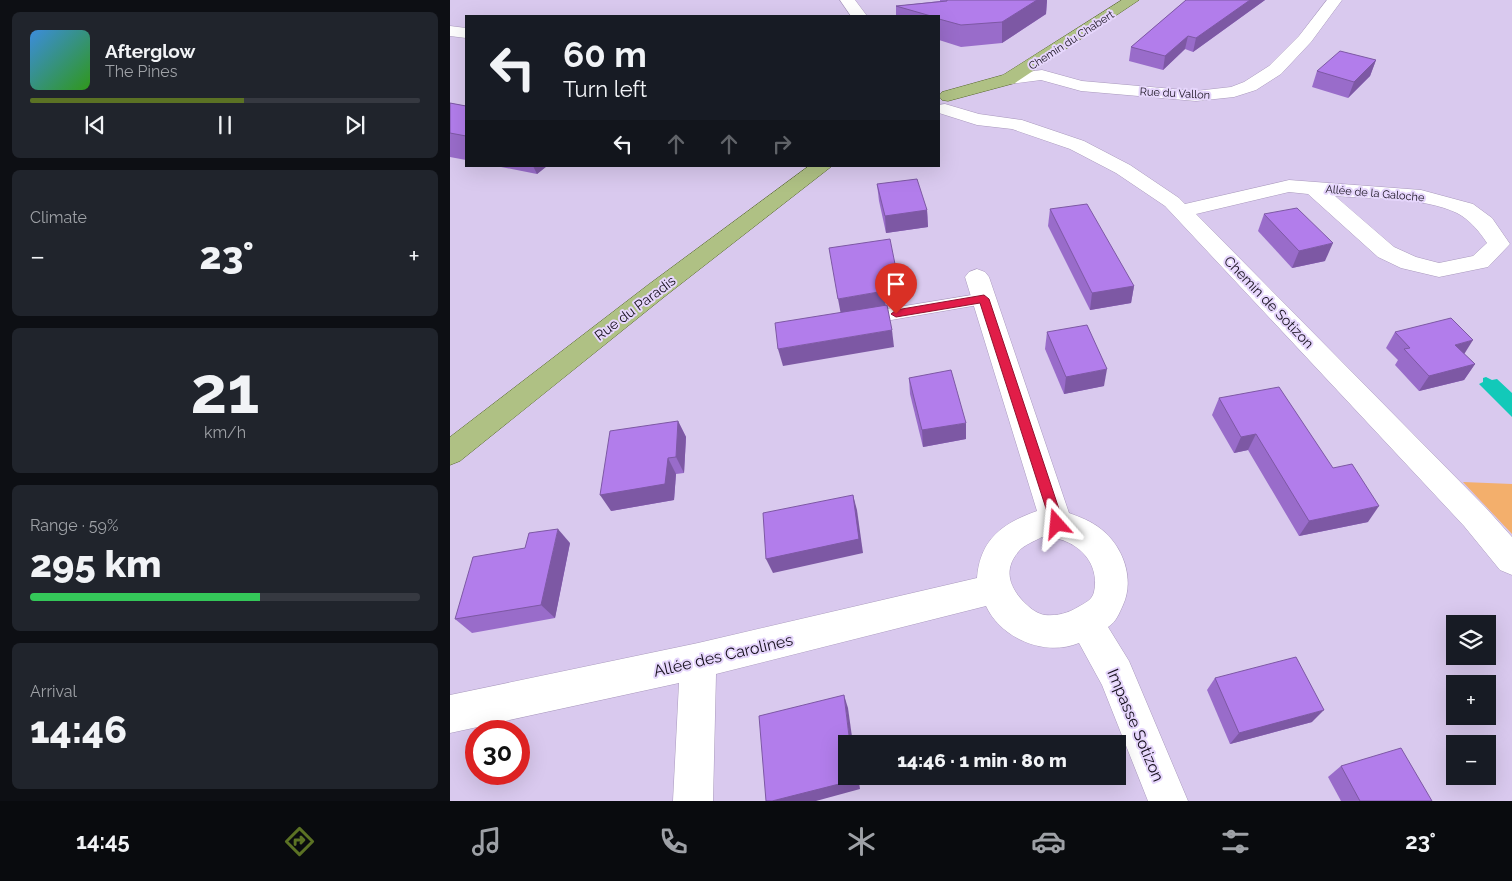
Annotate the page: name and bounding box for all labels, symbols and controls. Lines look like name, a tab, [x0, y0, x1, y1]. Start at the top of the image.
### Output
street label: Chemin du Chabert	[1026, 8, 1117, 73]
text: 60 m	[563, 34, 647, 75]
icon: left	[480, 35, 545, 100]
text: Afterglow	[105, 40, 195, 62]
text: The Pines	[105, 62, 177, 81]
text: Turn left	[563, 76, 647, 102]
street label: Rue du Vallon	[1139, 85, 1211, 102]
icon: previous	[81, 111, 109, 139]
icon: pause	[211, 111, 239, 139]
icon: next	[341, 111, 369, 139]
icon: left	[609, 130, 637, 158]
icon: ahead	[662, 130, 690, 158]
icon: ahead	[715, 130, 743, 158]
icon: right	[768, 130, 796, 158]
street label: Allée de la Galoche	[1325, 183, 1426, 204]
text: Climate	[30, 208, 87, 227]
text: 23°	[200, 233, 254, 278]
text: −	[30, 240, 45, 273]
text: +	[408, 240, 420, 273]
street label: Chemin de Sotizon	[1221, 253, 1317, 351]
pin	[875, 263, 917, 314]
icon: arrive	[882, 270, 910, 298]
street label: Rue du Paradis	[591, 272, 679, 344]
text: 21	[191, 352, 259, 428]
text: km/h	[204, 423, 246, 442]
position arrow	[1030, 497, 1082, 549]
text: Range · 59%	[30, 516, 118, 535]
text: 295 km	[30, 541, 162, 586]
map controls	[1446, 615, 1496, 785]
button: layers	[1446, 615, 1496, 665]
street label: Allée des Carolines	[652, 630, 795, 681]
street label: Impasse Sotizon	[1103, 666, 1168, 784]
button: +	[1446, 675, 1496, 725]
text: Arrival	[30, 682, 77, 701]
text: 14:46	[30, 707, 127, 752]
speed limit sign: 30	[465, 720, 530, 785]
button: −	[1446, 735, 1496, 785]
text: 14:46 · 1 min · 80 m	[897, 749, 1067, 771]
icon: directions	[282, 824, 317, 859]
icon: music	[469, 824, 504, 859]
icon: phone	[656, 824, 691, 859]
icon: climate	[844, 824, 879, 859]
icon: car	[1031, 824, 1066, 859]
icon: filters	[1218, 824, 1253, 859]
text: 14:45	[76, 828, 130, 854]
text: 23°	[1405, 828, 1436, 854]

